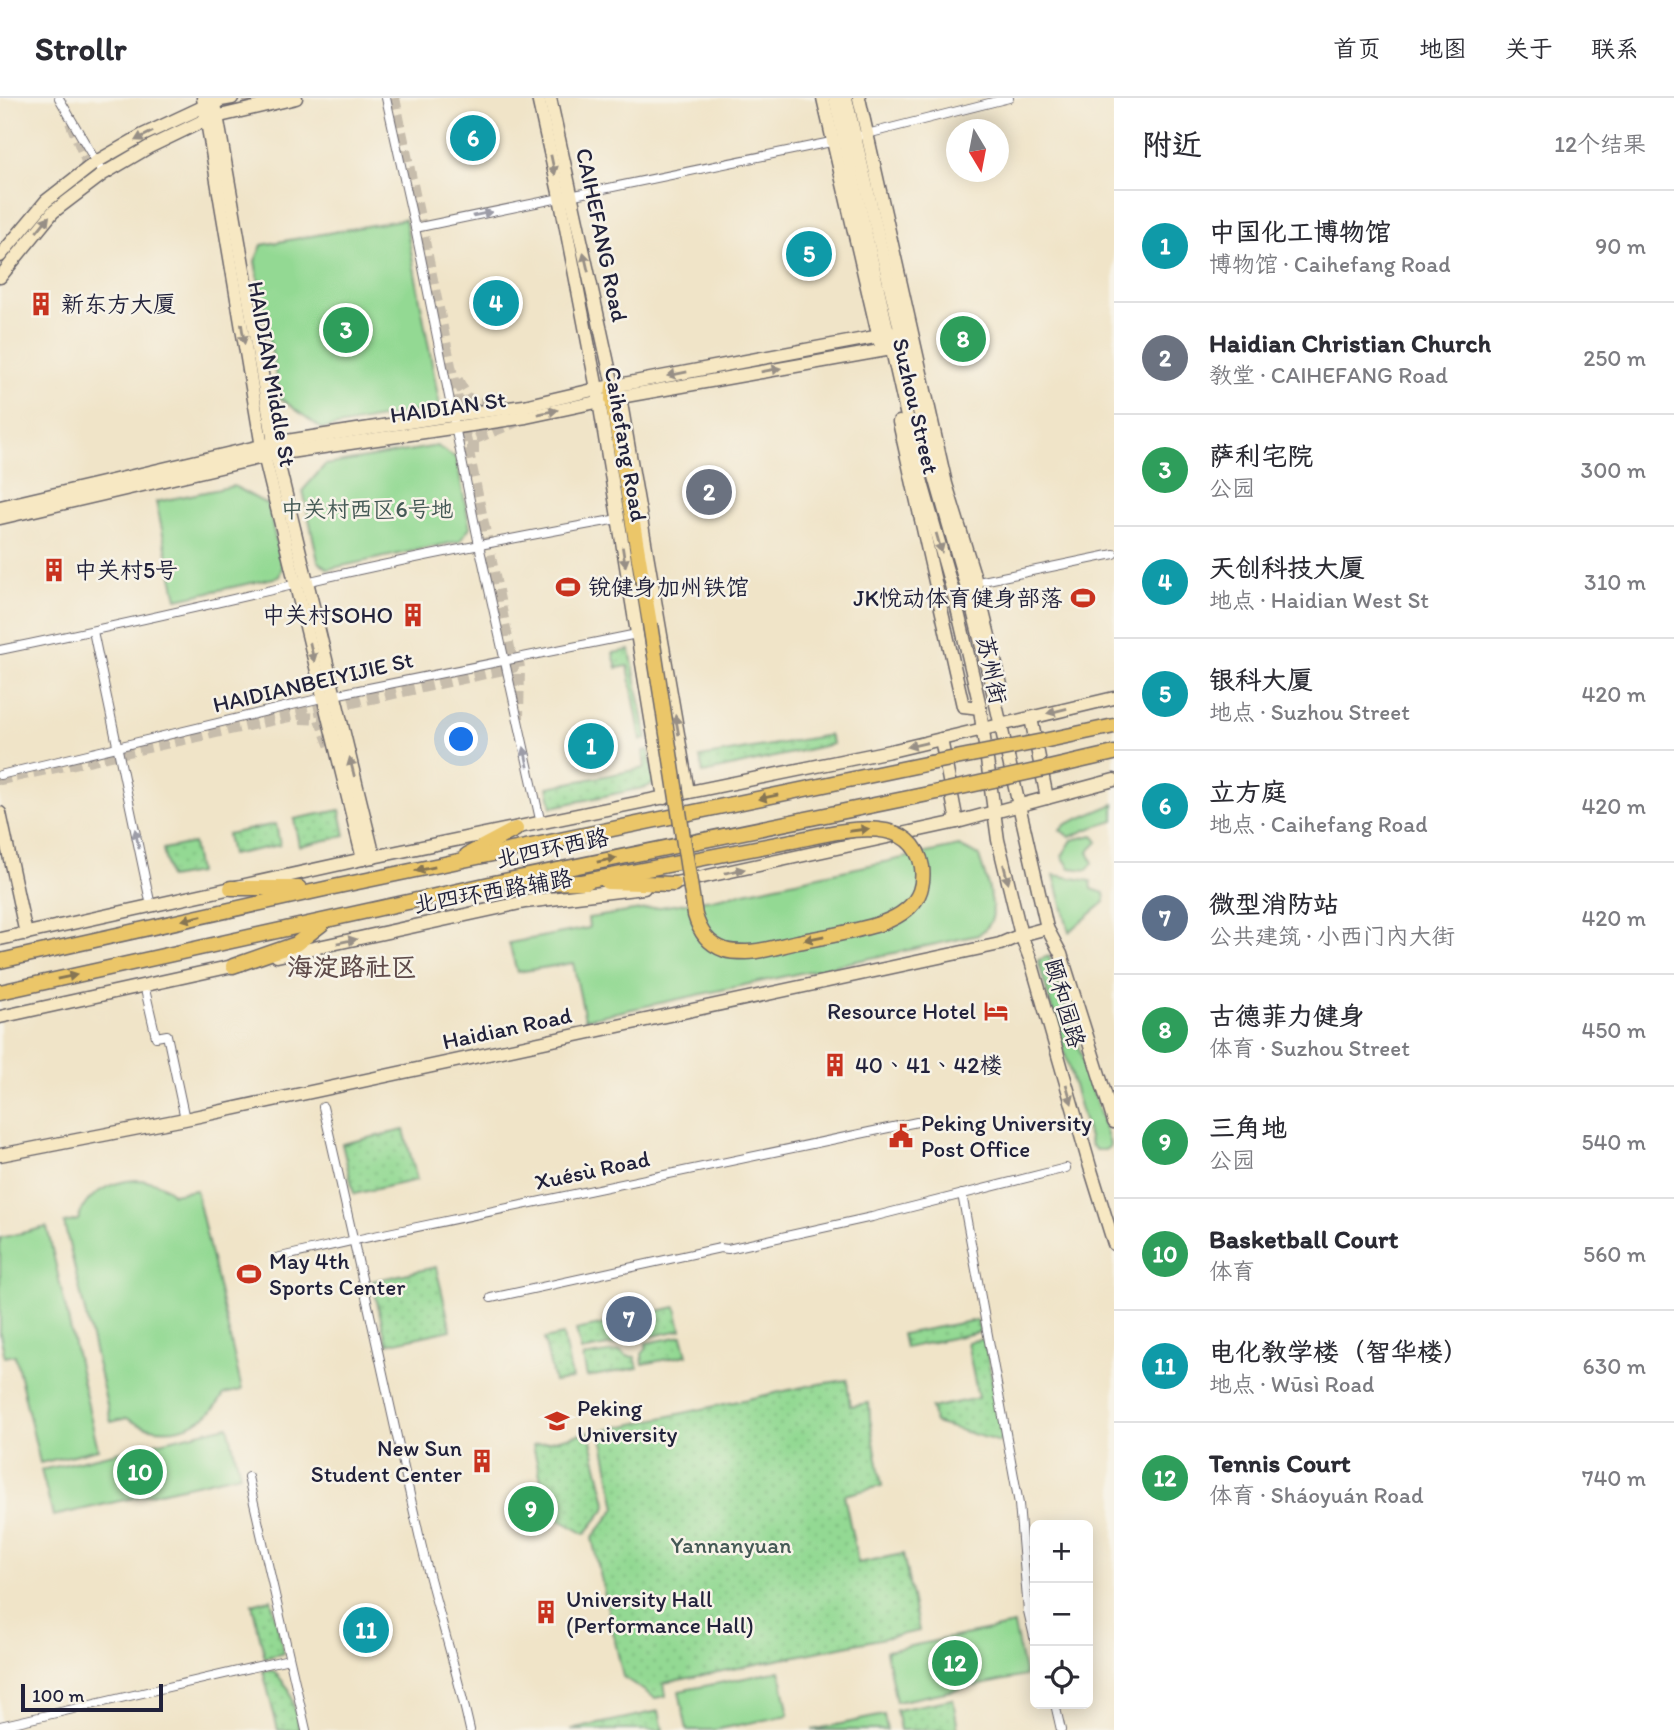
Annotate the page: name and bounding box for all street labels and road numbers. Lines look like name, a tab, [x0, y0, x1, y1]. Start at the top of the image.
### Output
street label: CAIHEFANG Road	[570, 145, 634, 325]
street label: HAIDIAN Middle St	[242, 279, 302, 469]
street label: Suzhou Street	[887, 335, 945, 477]
street label: Caihefang Road	[599, 364, 653, 524]
street label: HAIDIAN St	[388, 385, 508, 429]
street label: 苏州街	[971, 633, 1013, 707]
street label: HAIDIANBEIYIJIE St	[210, 645, 416, 719]
street label: 北四环西路	[493, 822, 611, 874]
street label: 北四环西路辅路	[411, 863, 575, 919]
street label: 颐和园路	[1039, 955, 1091, 1051]
street label: Haidian Road	[440, 1001, 575, 1055]
street label: Xuésù Road	[532, 1144, 652, 1196]

